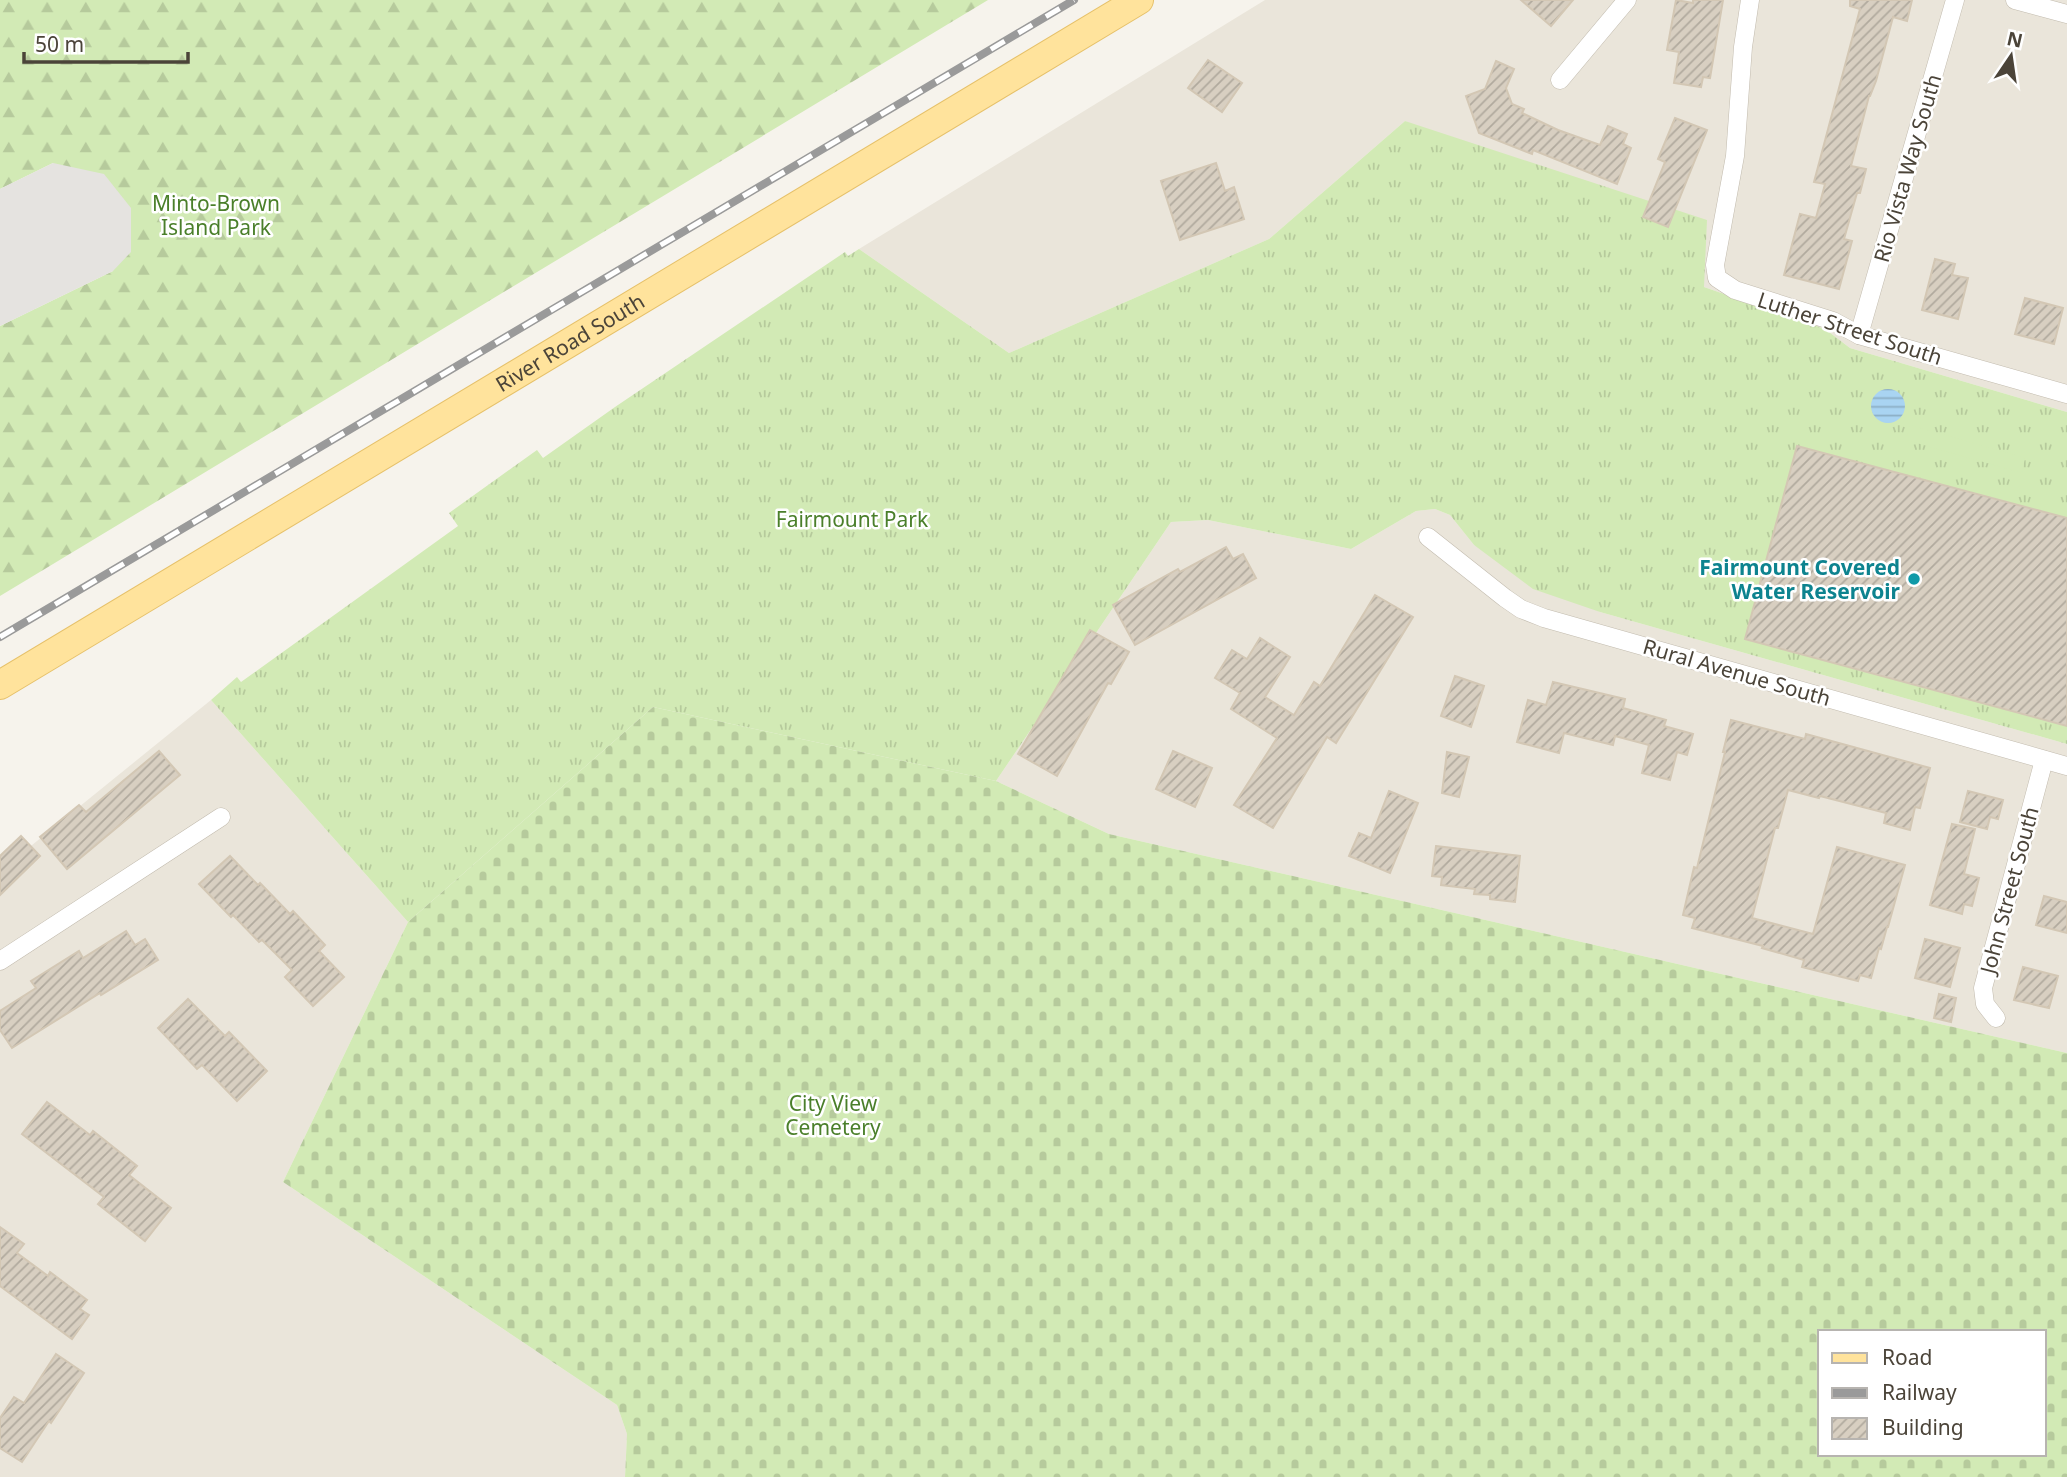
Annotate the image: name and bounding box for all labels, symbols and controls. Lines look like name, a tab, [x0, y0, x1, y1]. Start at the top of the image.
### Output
scale bar	[24, 21, 189, 65]
north arrow	[1976, 21, 2046, 91]
text: N	[2004, 25, 2025, 54]
text: 50 m	[35, 30, 84, 58]
street label: Rio Vista Way South	[1867, 71, 1947, 265]
park label: Minto-Brown Island Park	[152, 189, 280, 241]
street label: Luther Street South	[1754, 285, 1946, 371]
street label: River Road South	[490, 287, 649, 398]
park label: Fairmount Park	[776, 505, 929, 533]
place label: Fairmount Covered Water Reservoir	[1699, 553, 1901, 605]
marker: Fairmount Covered Water Reservoir	[1906, 571, 1922, 587]
street label: Rural Avenue South	[1640, 632, 1834, 712]
street label: John Street South	[1973, 803, 2045, 978]
park label: City View Cemetery	[785, 1089, 881, 1141]
legend	[1818, 1330, 2046, 1456]
text: Road	[1882, 1343, 1932, 1371]
text: Railway	[1882, 1378, 1957, 1406]
text: Building	[1882, 1413, 1964, 1441]

